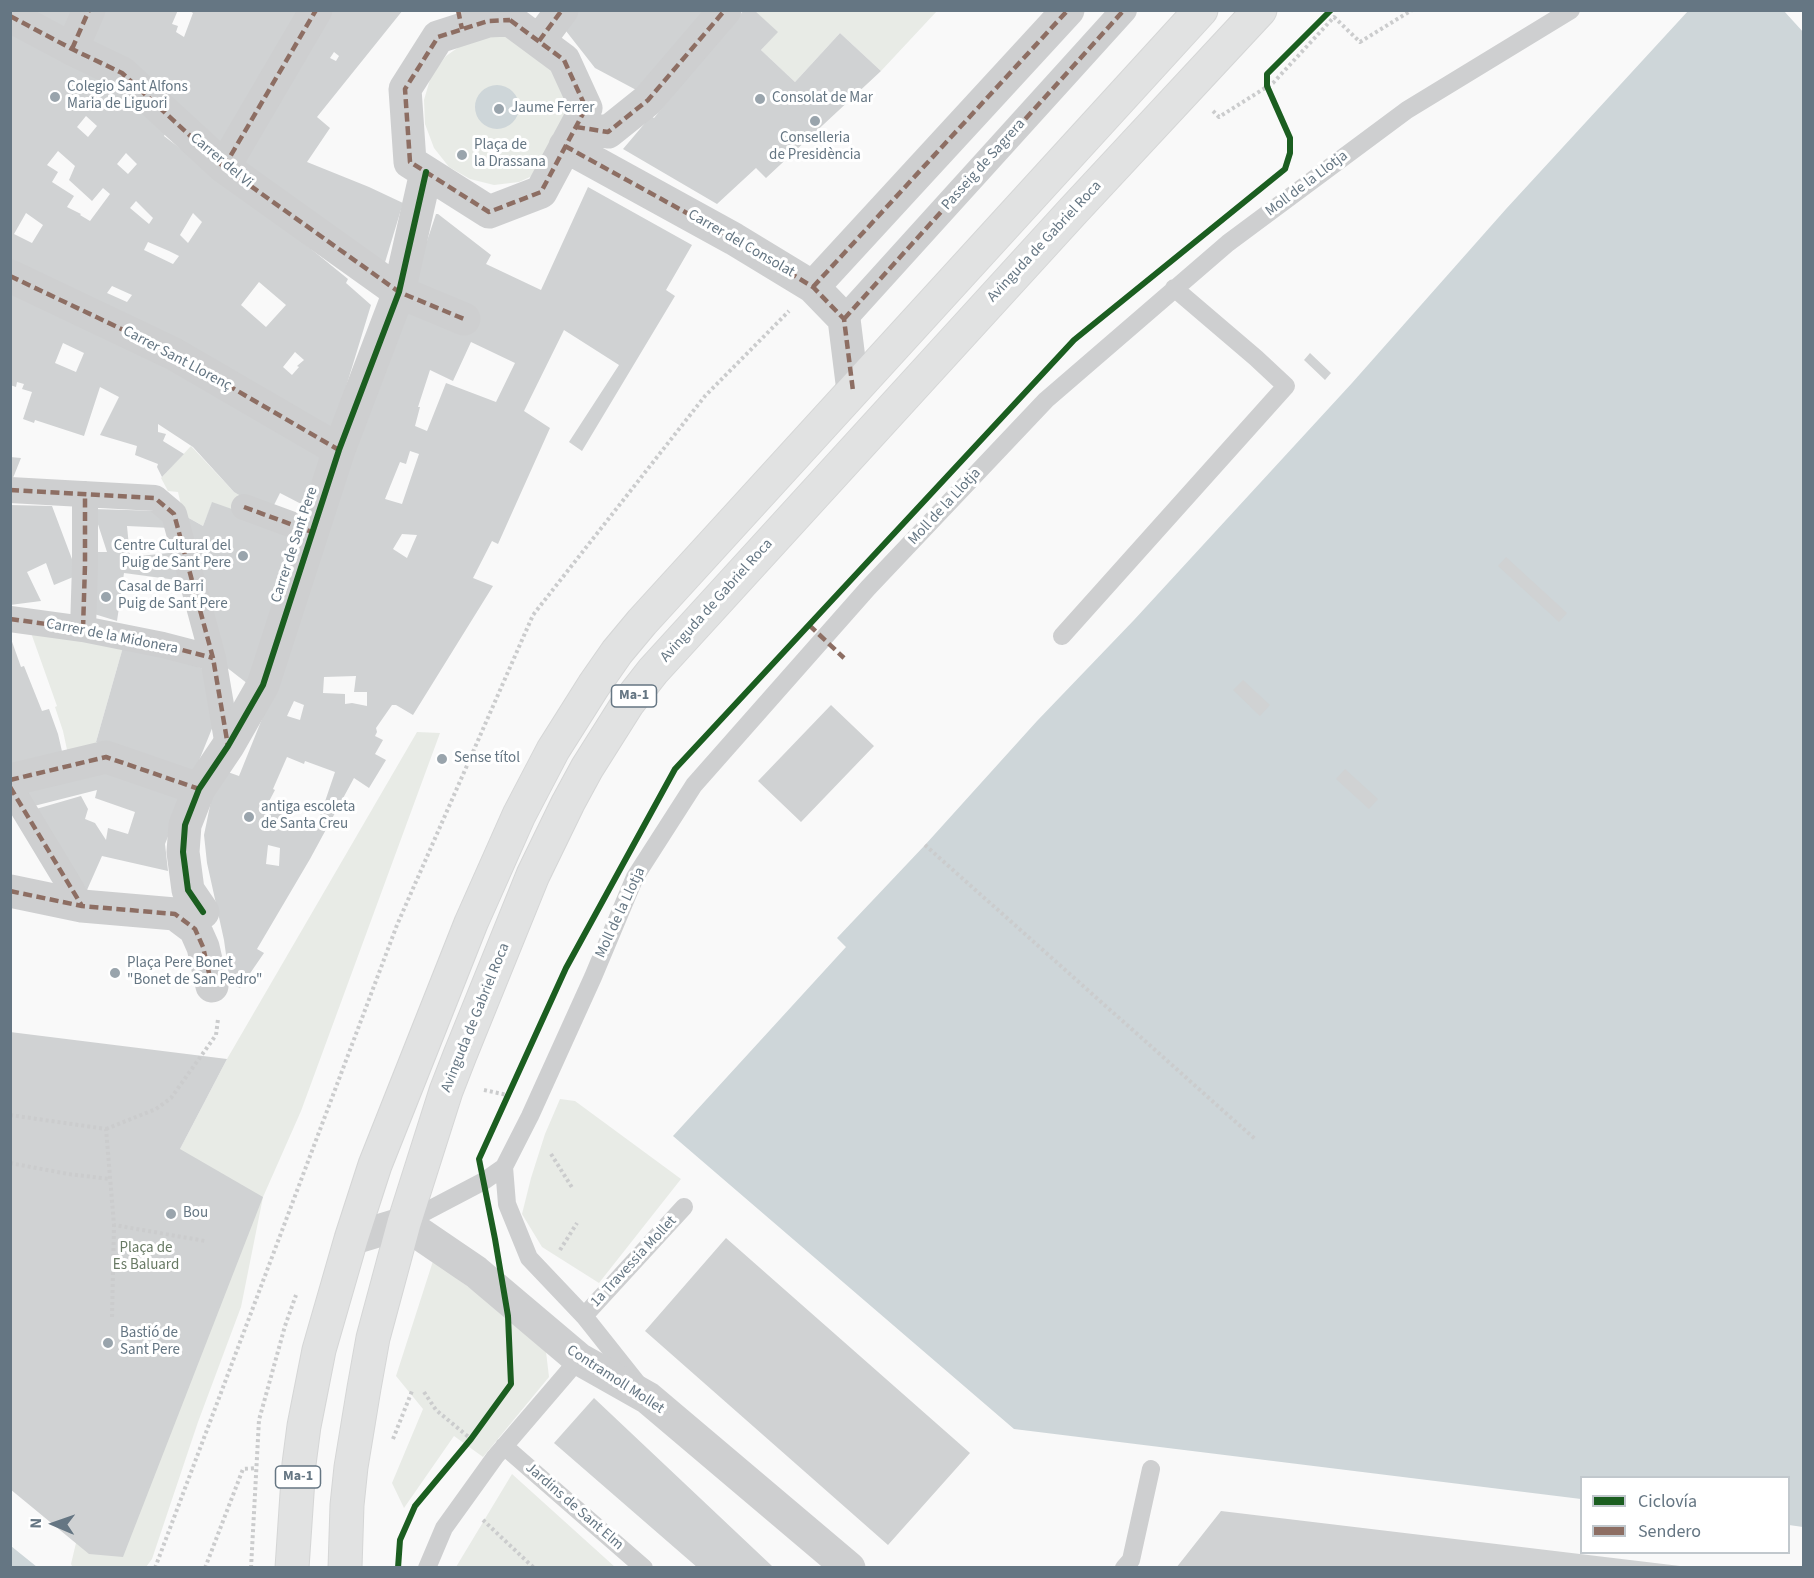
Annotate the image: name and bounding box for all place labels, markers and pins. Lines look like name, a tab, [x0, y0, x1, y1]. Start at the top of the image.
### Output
place label: Colegio Sant Alfons Maria de Liguori	[67, 79, 188, 114]
marker: Colegio Sant Alfons Maria de Liguori	[48, 90, 62, 104]
place label: Consolat de Mar	[772, 90, 873, 108]
marker: Consolat de Mar	[753, 92, 767, 106]
place label: Jaume Ferrer	[511, 100, 594, 118]
marker: Jaume Ferrer	[492, 102, 506, 116]
marker: Conselleria de Presidència	[808, 114, 822, 128]
place label: Conselleria de Presidència	[769, 130, 861, 165]
place label: Plaça de la Drassana	[474, 137, 546, 172]
marker: Plaça de la Drassana	[455, 148, 469, 162]
place label: Centre Cultural del Puig de Sant Pere	[114, 538, 231, 573]
marker: Centre Cultural del Puig de Sant Pere	[236, 549, 250, 563]
place label: Casal de Barri Puig de Sant Pere	[118, 579, 228, 614]
marker: Casal de Barri Puig de Sant Pere	[99, 590, 113, 604]
place label: Sense títol	[454, 750, 520, 768]
marker: Sense títol	[435, 752, 449, 766]
place label: antiga escoleta de Santa Creu	[261, 799, 355, 834]
marker: antiga escoleta de Santa Creu	[242, 810, 256, 824]
place label: Plaça Pere Bonet "Bonet de San Pedro"	[127, 955, 262, 990]
marker: Plaça Pere Bonet "Bonet de San Pedro"	[108, 966, 122, 980]
place label: Bou	[183, 1205, 208, 1223]
marker: Bou	[164, 1207, 178, 1221]
place label: Bastió de Sant Pere	[120, 1325, 180, 1360]
marker: Bastió de Sant Pere	[101, 1336, 115, 1350]

